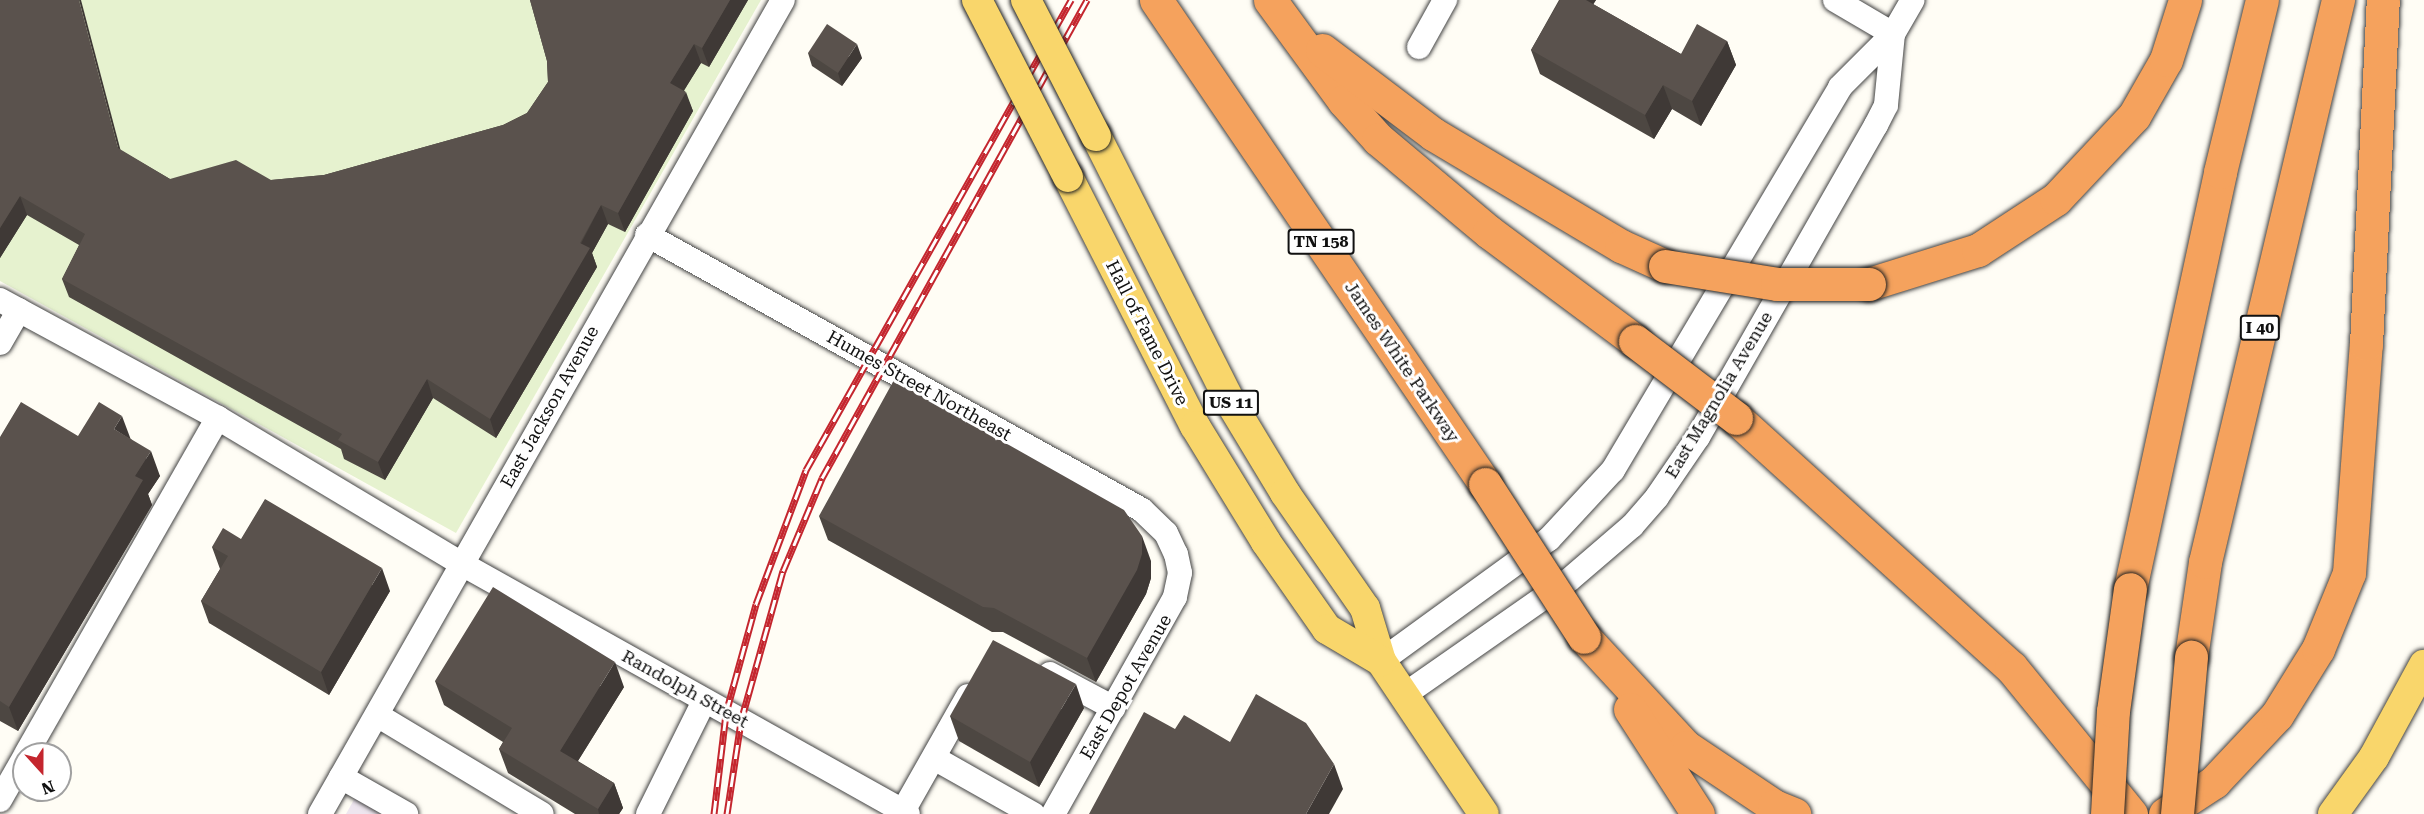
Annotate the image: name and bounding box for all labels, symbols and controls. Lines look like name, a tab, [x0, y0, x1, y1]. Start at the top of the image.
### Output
road number: TN 158	[1286, 229, 1356, 255]
street label: Hall of Fame Drive	[1101, 257, 1193, 409]
street label: James White Parkway	[1340, 277, 1464, 447]
street label: East Magnolia Avenue	[1661, 308, 1777, 482]
road number: I 40	[2239, 315, 2281, 341]
street label: East Jackson Avenue	[496, 322, 604, 492]
street label: Humes Street Northeast	[823, 326, 1015, 446]
road number: US 11	[1202, 390, 1260, 416]
street label: East Depot Avenue	[1076, 611, 1176, 763]
street label: Randolph Street	[618, 645, 752, 733]
north arrow	[12, 742, 72, 802]
text: N	[39, 776, 57, 798]

